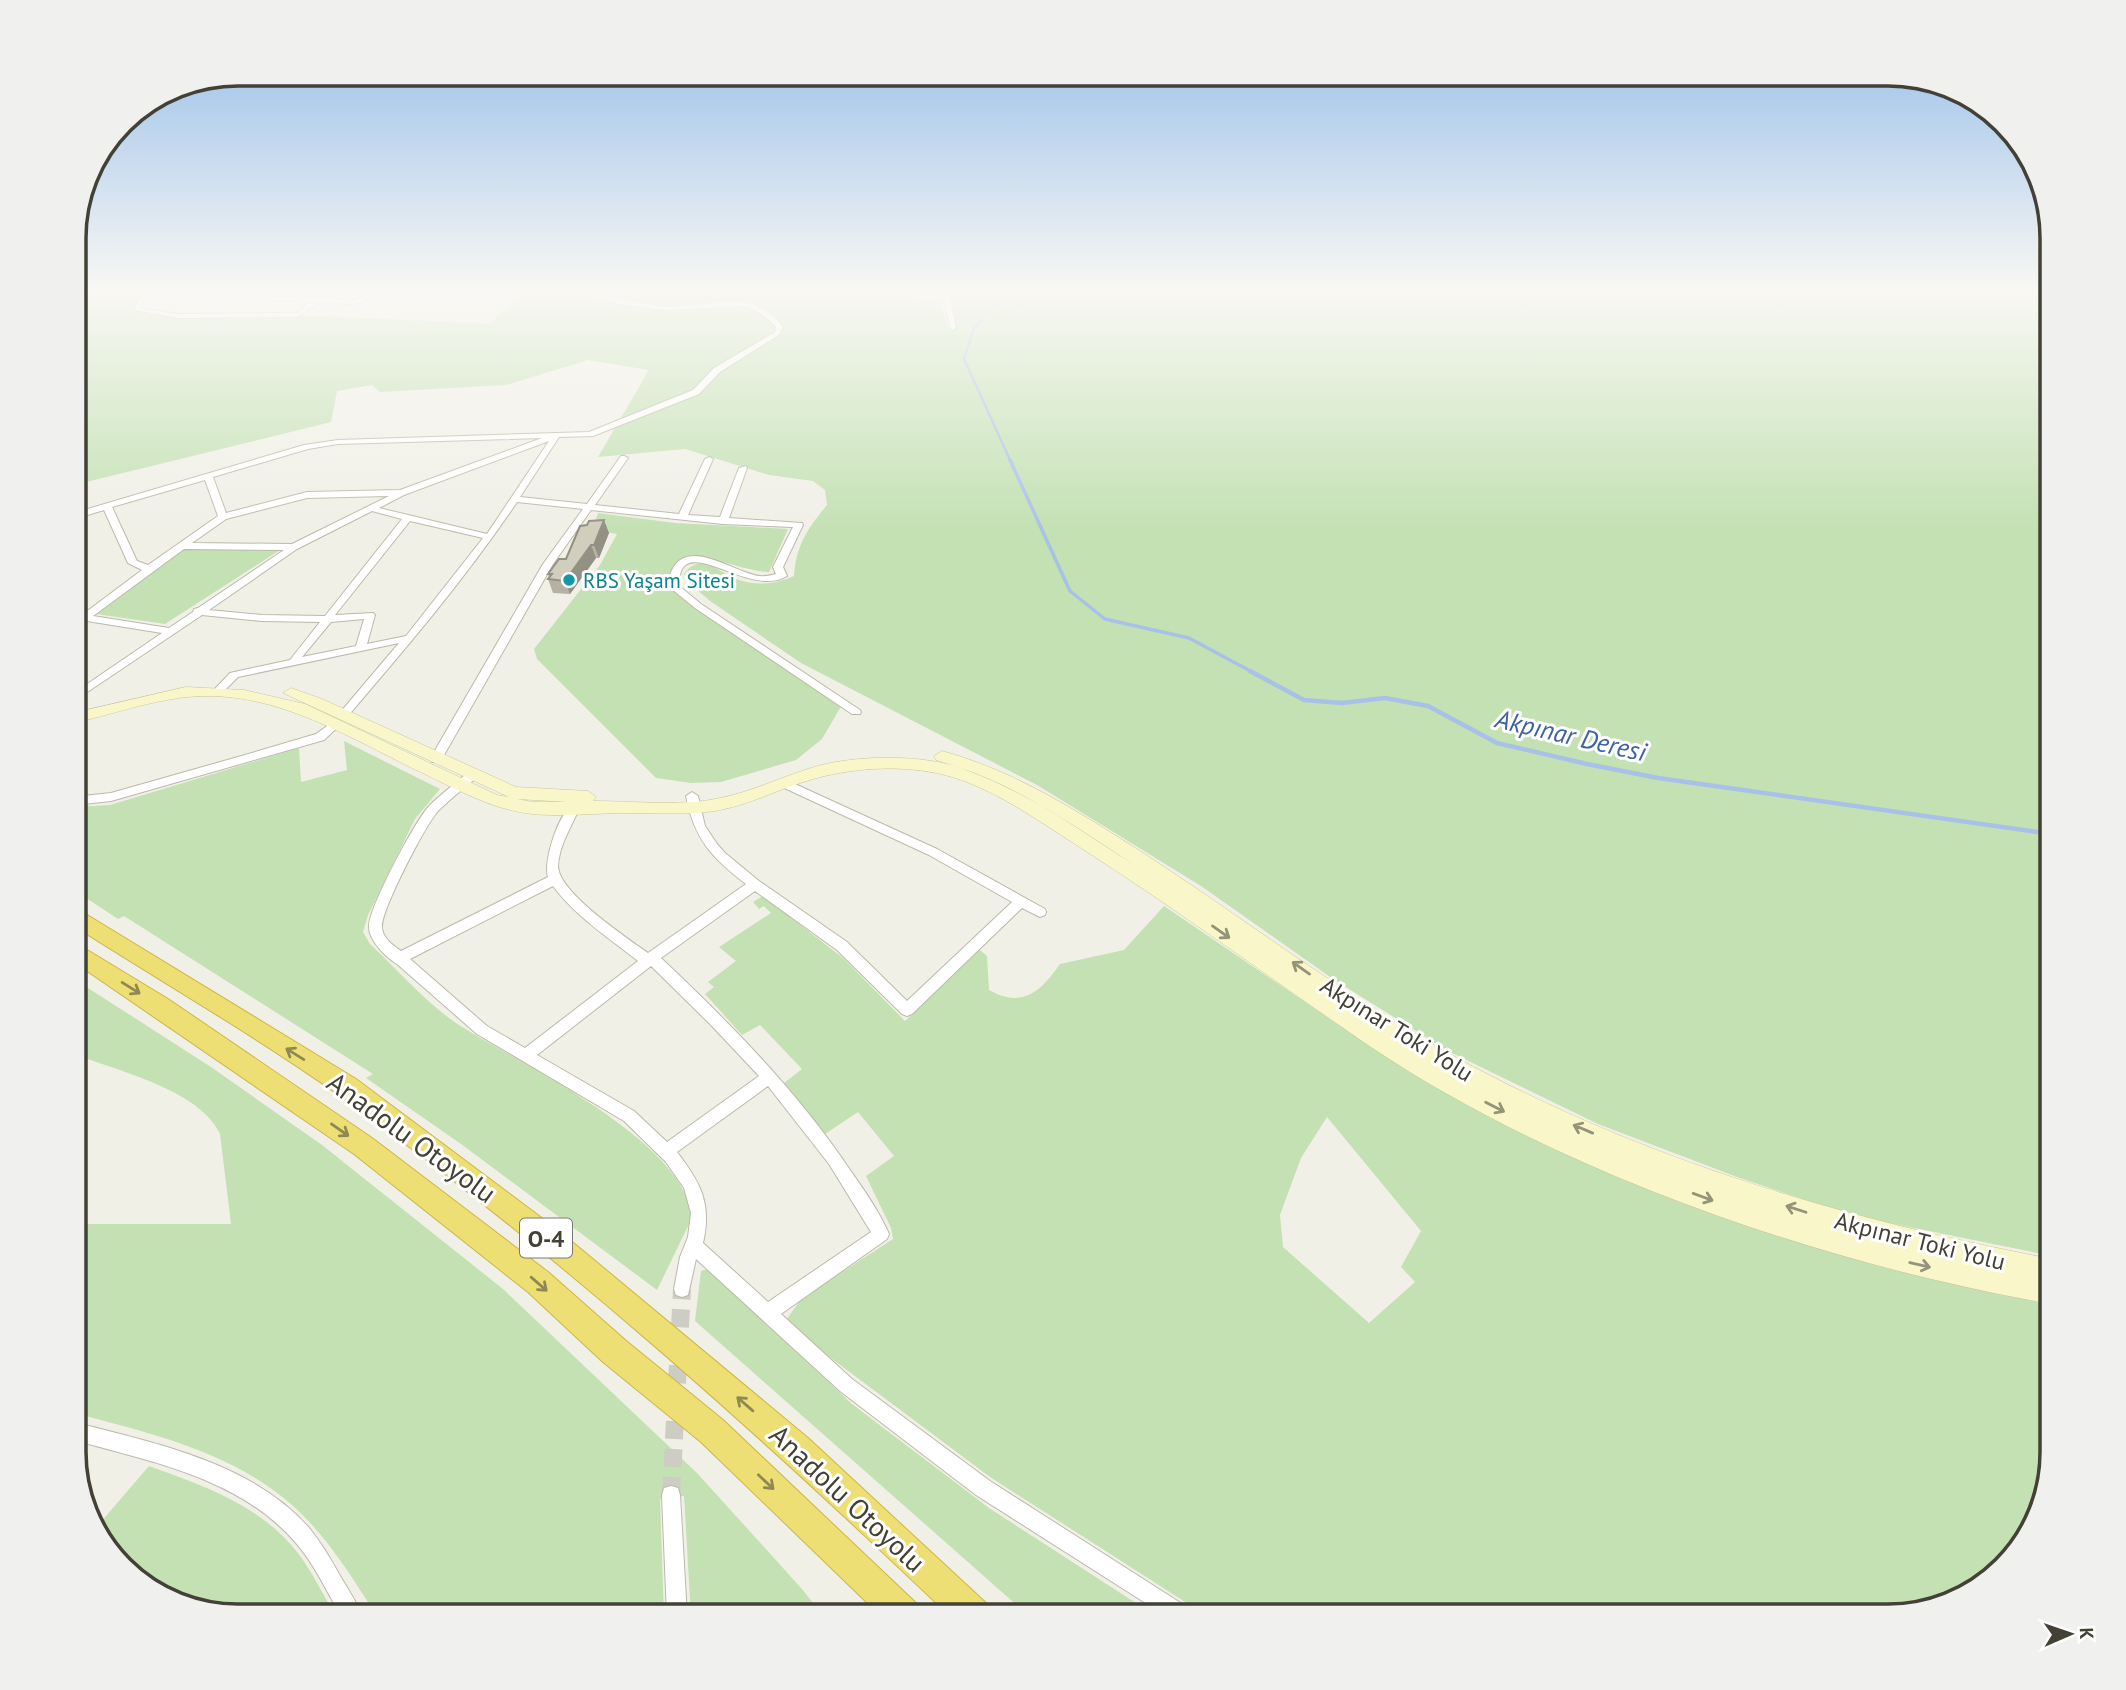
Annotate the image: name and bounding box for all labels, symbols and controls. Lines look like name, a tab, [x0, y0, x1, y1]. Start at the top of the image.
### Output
place label: RBS Yaşam Sitesi	[583, 567, 735, 594]
marker: RBS Yaşam Sitesi	[561, 572, 577, 588]
water label: Akpınar Deresi	[1491, 701, 1651, 769]
one-way arrow	[1211, 925, 1230, 939]
one-way arrow	[1292, 961, 1311, 975]
street label: Akpınar Toki Yolu	[1315, 970, 1479, 1088]
one-way arrow	[121, 981, 141, 995]
one-way arrow	[285, 1047, 305, 1061]
street label: Anadolu Otoyolu	[320, 1063, 504, 1211]
one-way arrow	[1484, 1100, 1504, 1114]
one-way arrow	[1573, 1122, 1594, 1135]
one-way arrow	[330, 1123, 349, 1137]
one-way arrow	[1692, 1192, 1714, 1204]
one-way arrow	[1785, 1202, 1807, 1214]
street label: Akpınar Toki Yolu	[1831, 1205, 2009, 1277]
road number: O-4	[520, 1218, 572, 1258]
one-way arrow	[1908, 1259, 1931, 1272]
one-way arrow	[530, 1276, 548, 1292]
one-way arrow	[736, 1396, 754, 1412]
street label: Anadolu Otoyolu	[762, 1416, 934, 1580]
one-way arrow	[757, 1473, 774, 1490]
north arrow	[2035, 1599, 2105, 1669]
text: K	[2075, 1627, 2099, 1640]

